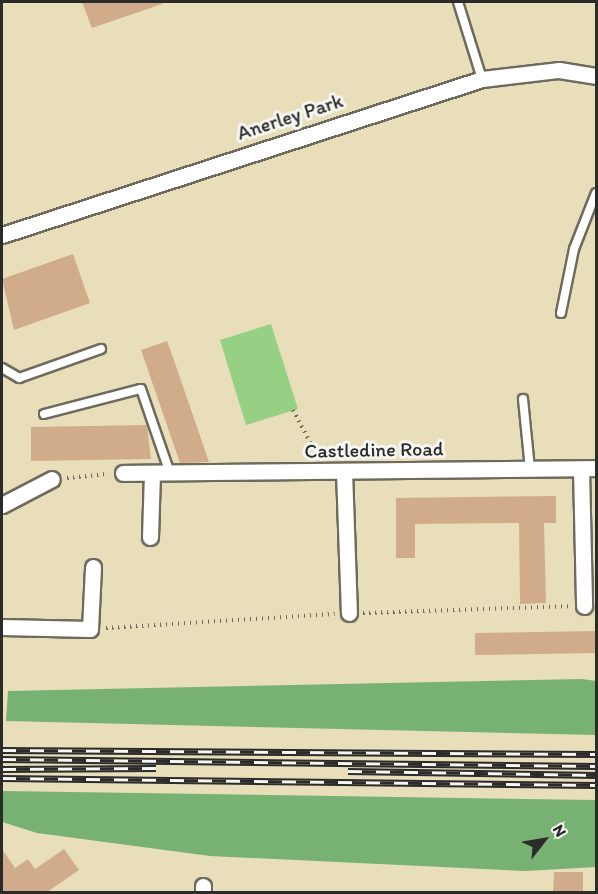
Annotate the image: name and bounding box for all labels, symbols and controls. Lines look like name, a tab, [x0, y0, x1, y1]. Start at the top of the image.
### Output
street label: Anerley Park	[234, 89, 346, 145]
street label: Castledine Road	[304, 437, 444, 463]
north arrow	[514, 810, 574, 870]
text: N	[549, 821, 571, 840]

